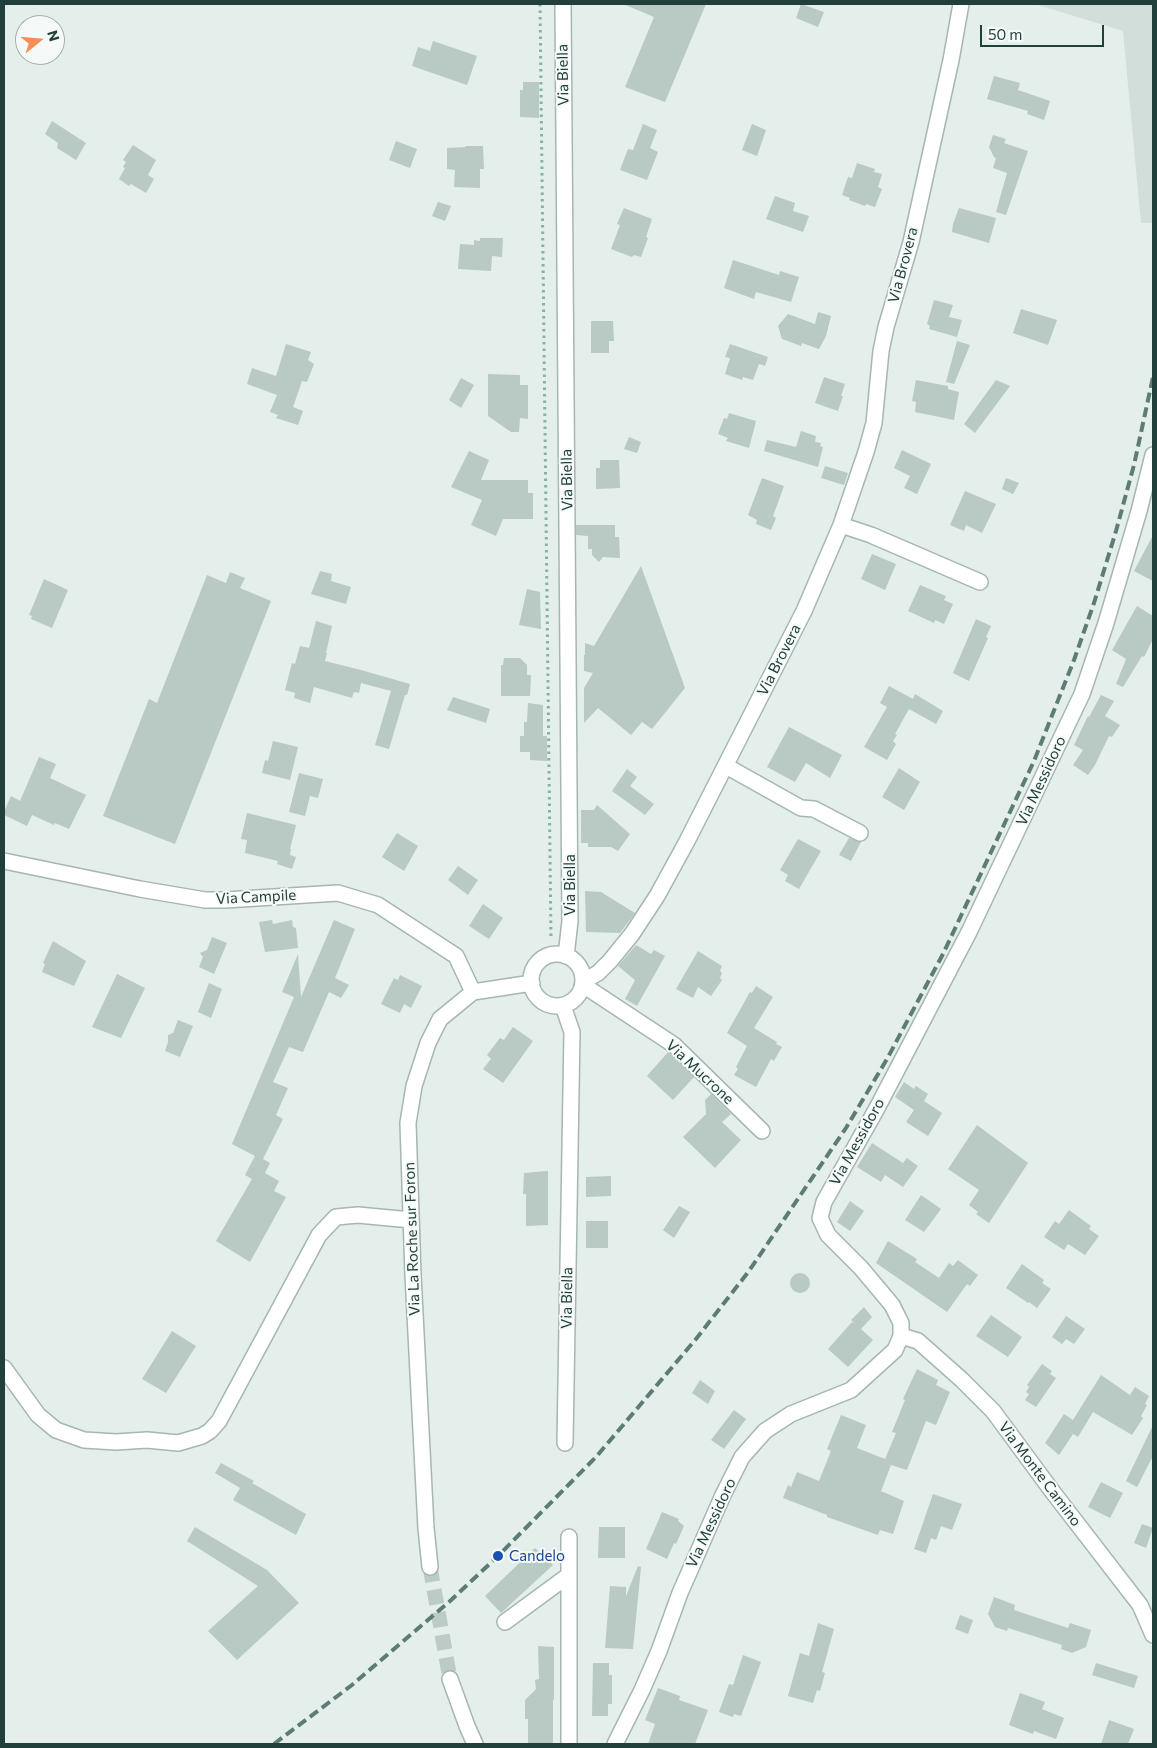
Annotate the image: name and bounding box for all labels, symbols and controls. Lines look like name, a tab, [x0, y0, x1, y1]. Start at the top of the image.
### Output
north arrow	[15, 15, 65, 65]
scale bar	[982, 15, 1106, 47]
text: 50 m	[988, 25, 1022, 43]
text: N	[44, 28, 64, 43]
street label: Via Biella	[553, 44, 573, 106]
street label: Via Brovera	[884, 225, 922, 305]
street label: Via Biella	[557, 449, 577, 511]
street label: Via Brovera	[753, 621, 805, 699]
street label: Via Messidoro	[1012, 733, 1070, 829]
street label: Via Biella	[561, 854, 579, 916]
street label: Via Campile	[215, 886, 297, 908]
street label: Via Mucrone	[662, 1036, 738, 1108]
street label: Via Messidoro	[826, 1095, 888, 1189]
street label: Via La Roche sur Foron	[400, 1162, 424, 1316]
street label: Via Biella	[557, 1267, 577, 1329]
street label: Via Monte Camino	[995, 1418, 1085, 1530]
street label: Via Messidoro	[682, 1475, 740, 1571]
place label: Candelo	[509, 1547, 565, 1565]
marker: Candelo	[491, 1549, 505, 1563]

